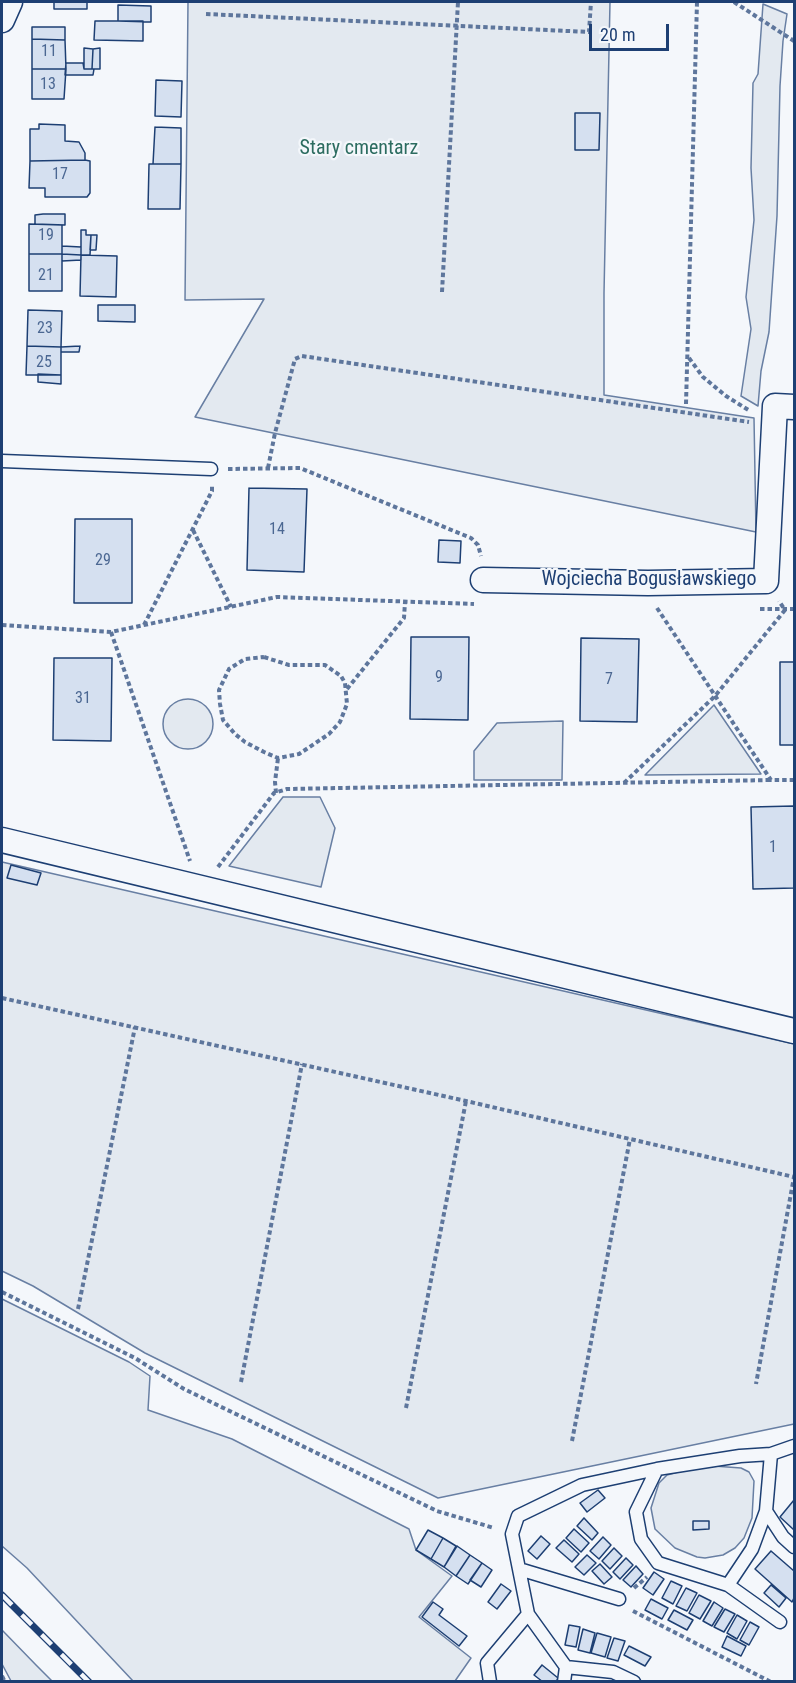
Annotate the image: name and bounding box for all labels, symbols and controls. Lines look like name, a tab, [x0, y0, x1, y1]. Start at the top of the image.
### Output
scale bar	[592, 12, 672, 50]
text: 20 m	[600, 24, 635, 45]
house number: 11	[41, 42, 57, 62]
house number: 13	[40, 75, 56, 95]
park label: Stary cmentarz	[300, 137, 418, 161]
house number: 17	[52, 165, 68, 185]
house number: 19	[38, 226, 54, 246]
house number: 21	[38, 266, 54, 286]
house number: 23	[37, 319, 53, 339]
house number: 25	[36, 353, 52, 373]
house number: 14	[269, 520, 285, 540]
house number: 29	[95, 551, 111, 571]
street label: Wojciecha Bogusławskiego	[542, 568, 756, 592]
house number: 9	[435, 668, 443, 688]
house number: 7	[605, 670, 613, 690]
house number: 31	[75, 689, 91, 709]
house number: 1	[769, 838, 777, 858]

